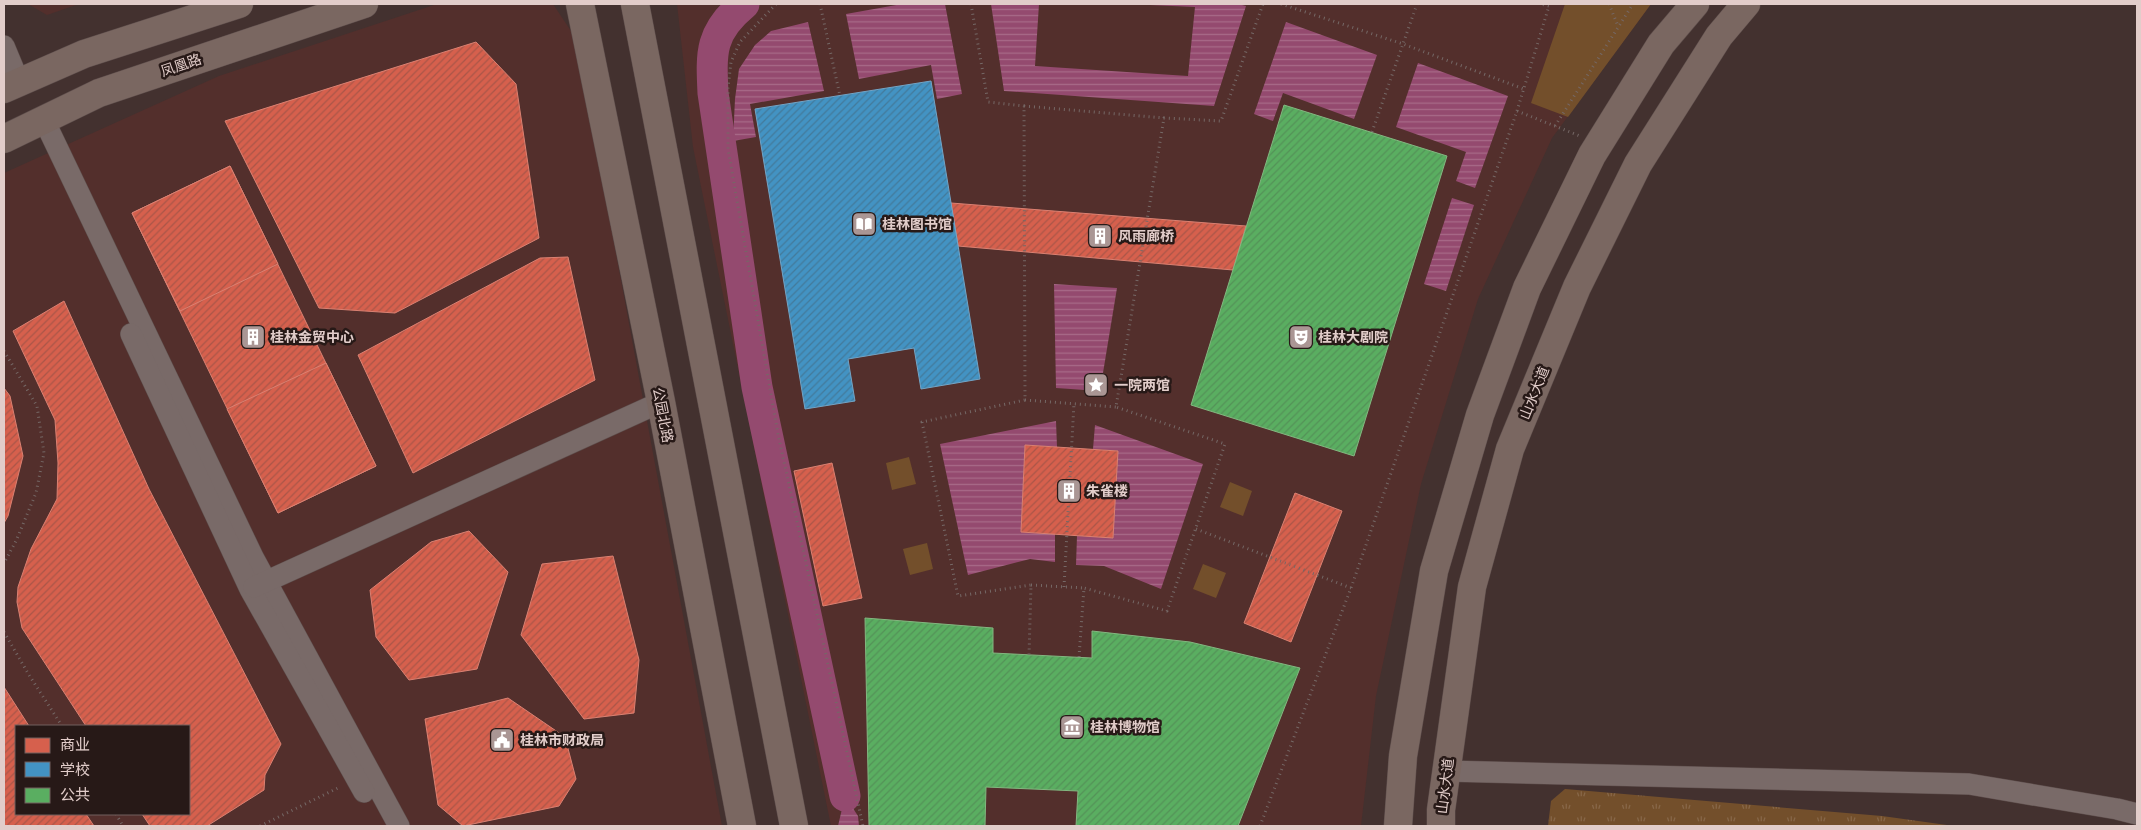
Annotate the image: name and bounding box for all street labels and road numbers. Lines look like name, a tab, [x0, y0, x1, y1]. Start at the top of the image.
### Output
street label: 凤凰路	[158, 49, 204, 81]
street label: 山水大道	[1514, 363, 1554, 423]
street label: 公园北路	[648, 386, 678, 444]
street label: 山水大道	[1432, 757, 1458, 815]

